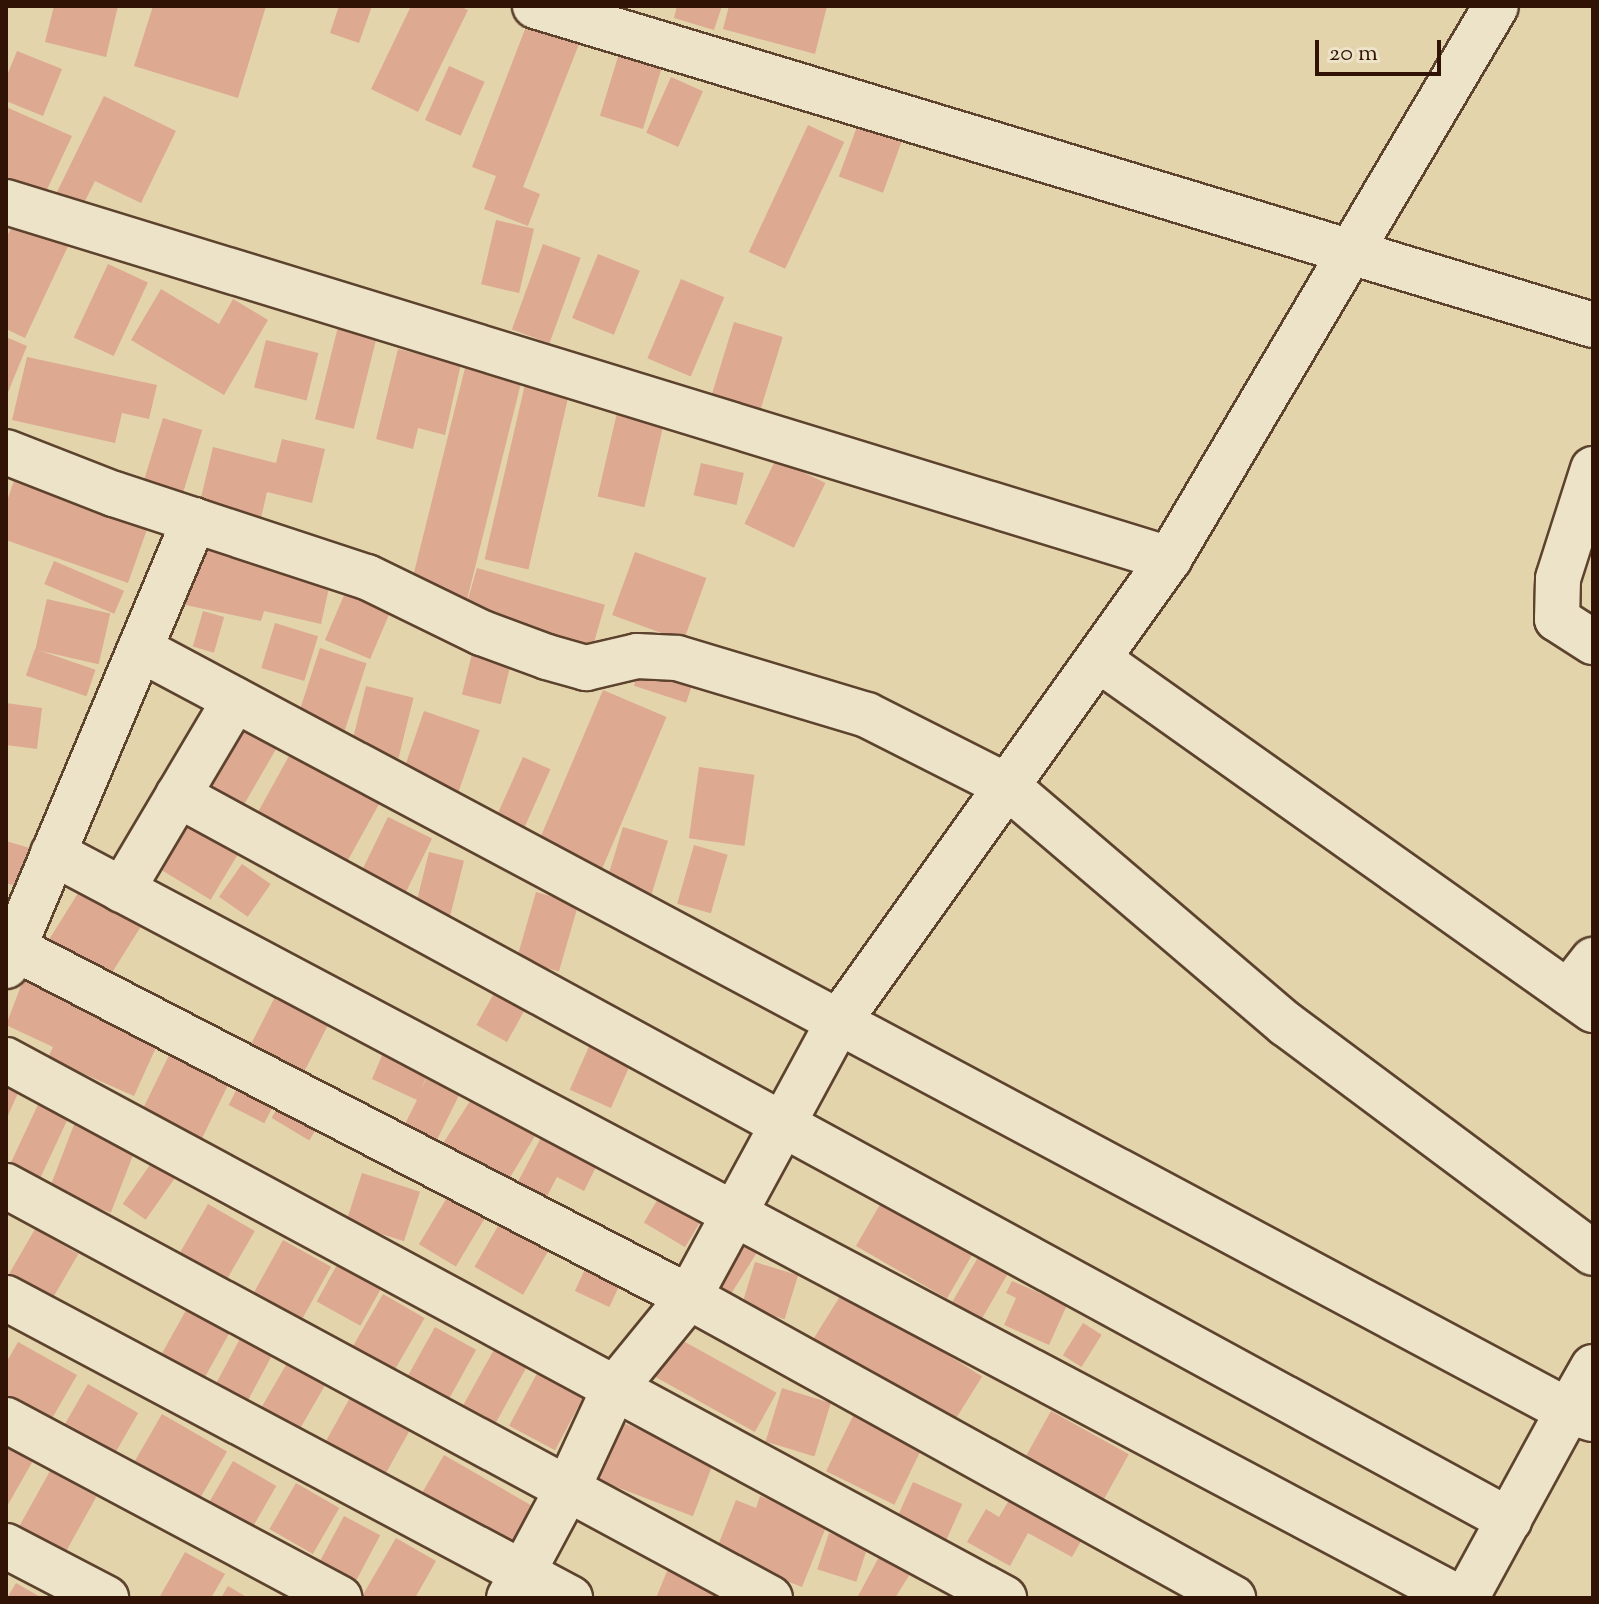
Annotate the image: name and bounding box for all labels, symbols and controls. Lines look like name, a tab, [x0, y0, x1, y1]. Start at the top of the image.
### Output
scale bar	[1319, 24, 1445, 74]
text: 20 m	[1329, 37, 1378, 71]

